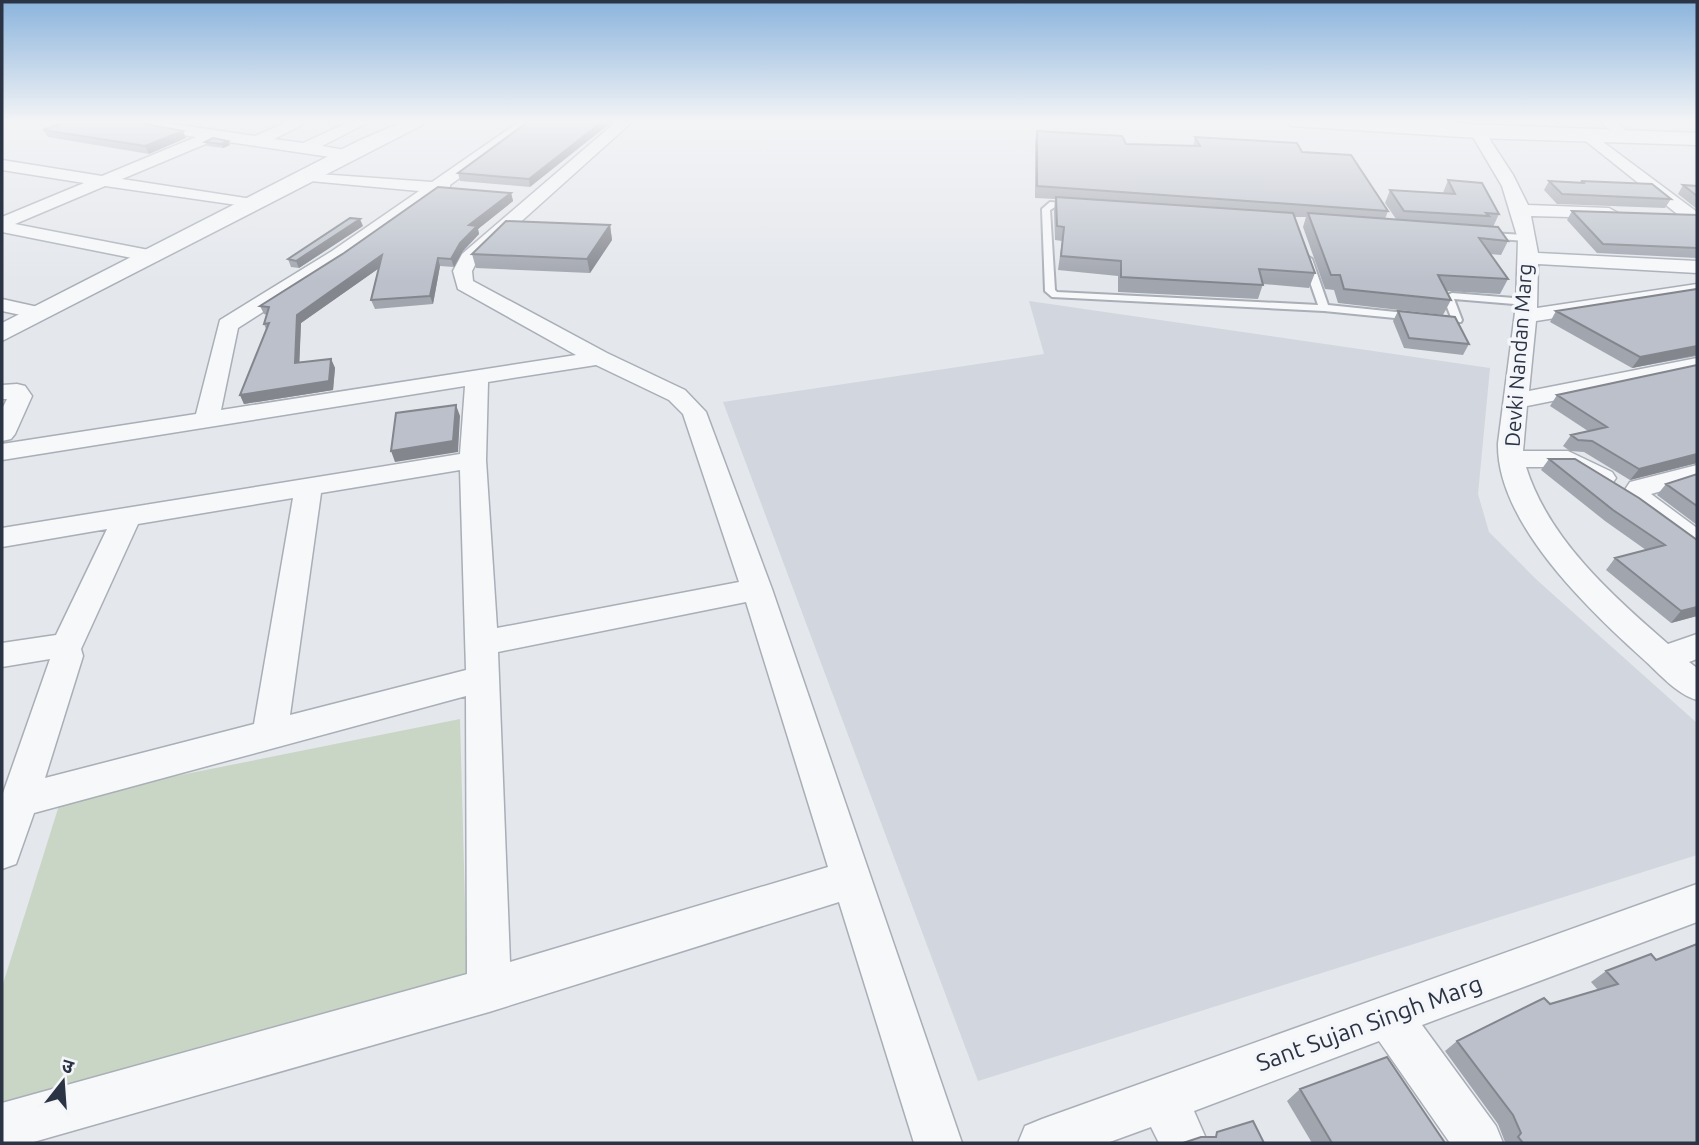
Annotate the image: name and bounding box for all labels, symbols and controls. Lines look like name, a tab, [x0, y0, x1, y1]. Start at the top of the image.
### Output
street label: Devki Nandan Marg	[1500, 262, 1536, 448]
street label: Sant Sujan Singh Marg	[1252, 970, 1486, 1076]
north arrow	[28, 1047, 98, 1117]
text: उ	[59, 1054, 77, 1078]

